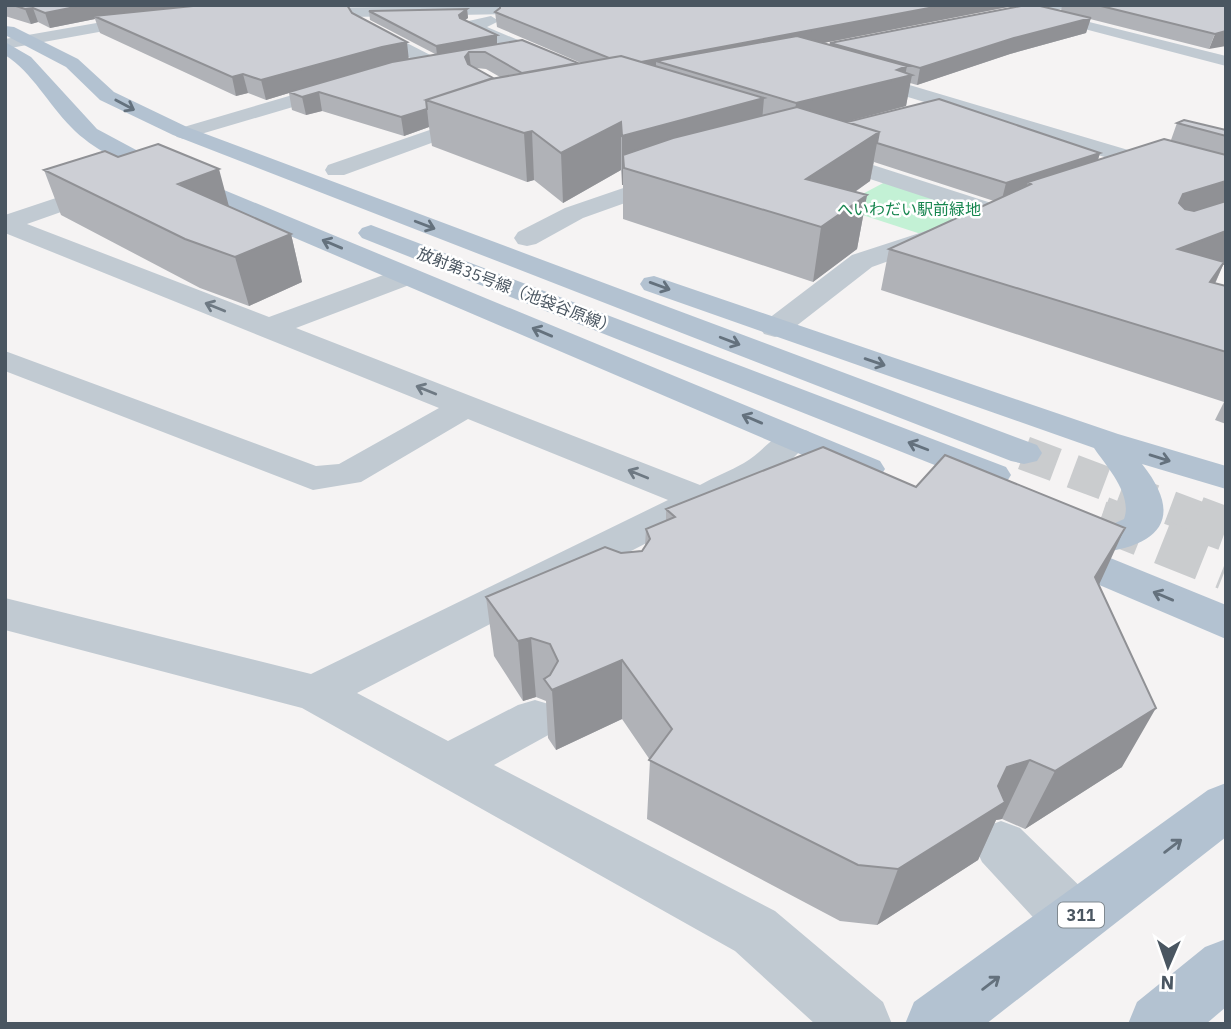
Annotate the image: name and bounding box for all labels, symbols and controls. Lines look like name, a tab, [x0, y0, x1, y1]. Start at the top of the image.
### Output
one-way arrow	[114, 99, 134, 113]
park label: へいわだい駅前緑地	[837, 199, 981, 219]
one-way arrow	[414, 220, 436, 232]
one-way arrow	[321, 237, 343, 250]
street label: 放射第35号線（池袋谷原線）	[415, 243, 619, 337]
one-way arrow	[649, 281, 671, 294]
one-way arrow	[204, 299, 226, 312]
one-way arrow	[531, 324, 553, 337]
one-way arrow	[718, 336, 740, 348]
one-way arrow	[863, 357, 885, 369]
one-way arrow	[416, 383, 438, 396]
one-way arrow	[741, 412, 763, 425]
one-way arrow	[908, 439, 930, 452]
one-way arrow	[1149, 452, 1171, 465]
one-way arrow	[628, 467, 649, 480]
one-way arrow	[1153, 589, 1174, 602]
one-way arrow	[1163, 839, 1181, 854]
road number: 311	[1058, 903, 1104, 928]
north arrow	[1133, 931, 1203, 1001]
text: N	[1160, 971, 1175, 995]
one-way arrow	[981, 976, 1000, 991]

